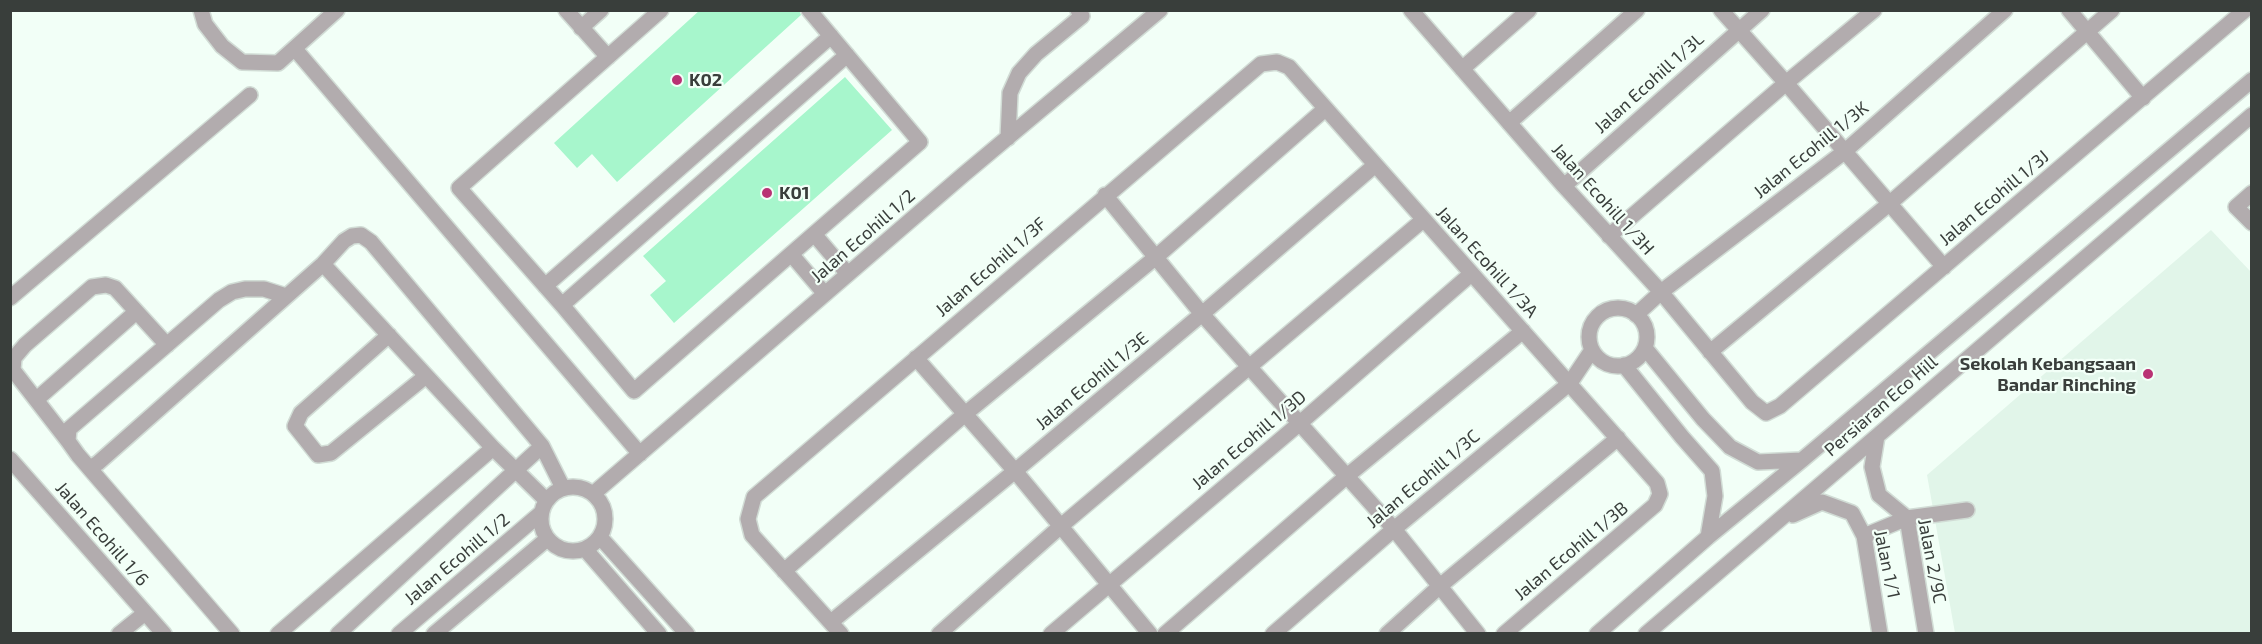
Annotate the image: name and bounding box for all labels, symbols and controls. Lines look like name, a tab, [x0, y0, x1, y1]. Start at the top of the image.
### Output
street label: Jalan Ecohill 1/3L	[1590, 28, 1708, 138]
place label: K02	[689, 69, 722, 91]
marker: K02	[670, 73, 684, 87]
street label: Jalan Ecohill 1/3K	[1749, 97, 1873, 203]
street label: Jalan Ecohill 1/3H	[1547, 139, 1659, 259]
street label: Jalan Ecohill 1/3J	[1935, 146, 2053, 250]
place label: K01	[779, 182, 810, 204]
street label: Jalan Ecohill 1/2	[807, 185, 919, 287]
marker: K01	[760, 186, 774, 200]
street label: Jalan Ecohill 1/3A	[1431, 202, 1543, 322]
street label: Jalan Ecohill 1/3F	[931, 213, 1051, 321]
street label: Jalan Ecohill 1/3E	[1031, 327, 1153, 435]
street label: Persiaran Eco Hill	[1820, 351, 1942, 461]
place label: Sekolah Kebangsaan Bandar Rinching	[1960, 353, 2136, 395]
marker: Sekolah Kebangsaan Bandar Rinching	[2141, 367, 2155, 381]
street label: Jalan Ecohill 1/3D	[1187, 386, 1311, 494]
street label: Jalan Ecohill 1/3C	[1362, 425, 1484, 533]
street label: Jalan Ecohill 1/6	[51, 477, 153, 591]
street label: Jalan Ecohill 1/3B	[1510, 497, 1632, 605]
street label: Jalan Ecohill 1/2	[400, 509, 514, 609]
street label: Jalan 2/9C	[1913, 517, 1951, 605]
street label: Jalan 1/1	[1869, 528, 1905, 600]

